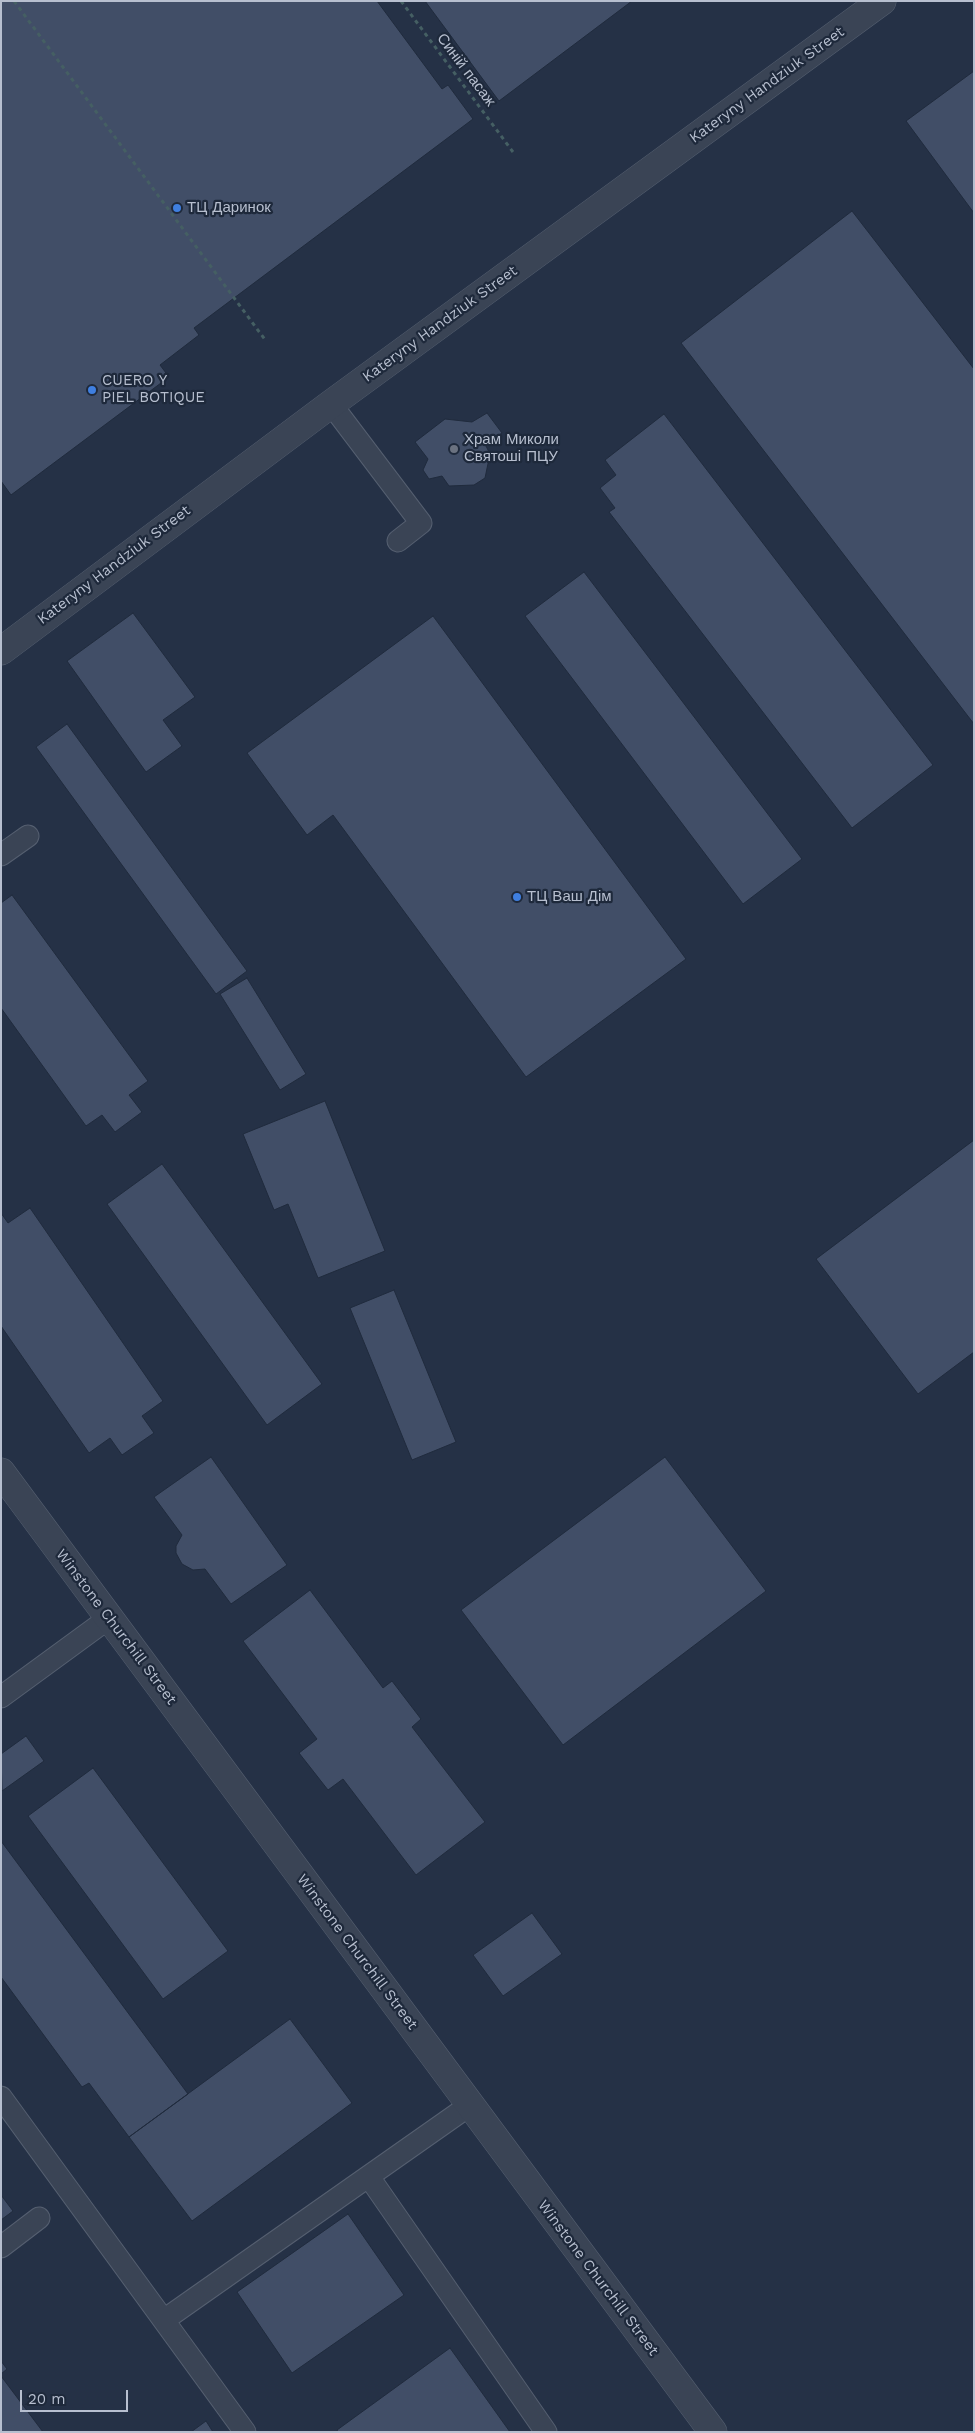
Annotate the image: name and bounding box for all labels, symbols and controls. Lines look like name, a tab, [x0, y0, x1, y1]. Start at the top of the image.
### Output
street label: Kateryny Handziuk Street	[686, 23, 848, 147]
street label: Синій пасаж	[433, 30, 499, 110]
place label: ТЦ Даринок	[187, 199, 271, 217]
marker: ТЦ Даринок	[171, 202, 183, 214]
street label: Kateryny Handziuk Street	[359, 262, 521, 386]
place label: CUERO Y PIEL BOTIQUE	[102, 372, 205, 407]
marker: CUERO Y PIEL BOTIQUE	[86, 384, 98, 396]
place label: Храм Миколи Святоші ПЦУ	[464, 431, 559, 466]
marker: Храм Миколи Святоші ПЦУ	[448, 443, 460, 455]
street label: Kateryny Handziuk Street	[34, 502, 194, 628]
place label: ТЦ Ваш Дім	[527, 888, 612, 906]
marker: ТЦ Ваш Дім	[511, 891, 523, 903]
street label: Winstone Churchill Street	[52, 1546, 180, 1708]
street label: Winstone Churchill Street	[293, 1871, 421, 2033]
street label: Winstone Churchill Street	[534, 2197, 662, 2359]
scale bar	[22, 2380, 130, 2412]
text: 20 m	[28, 2390, 66, 2408]

